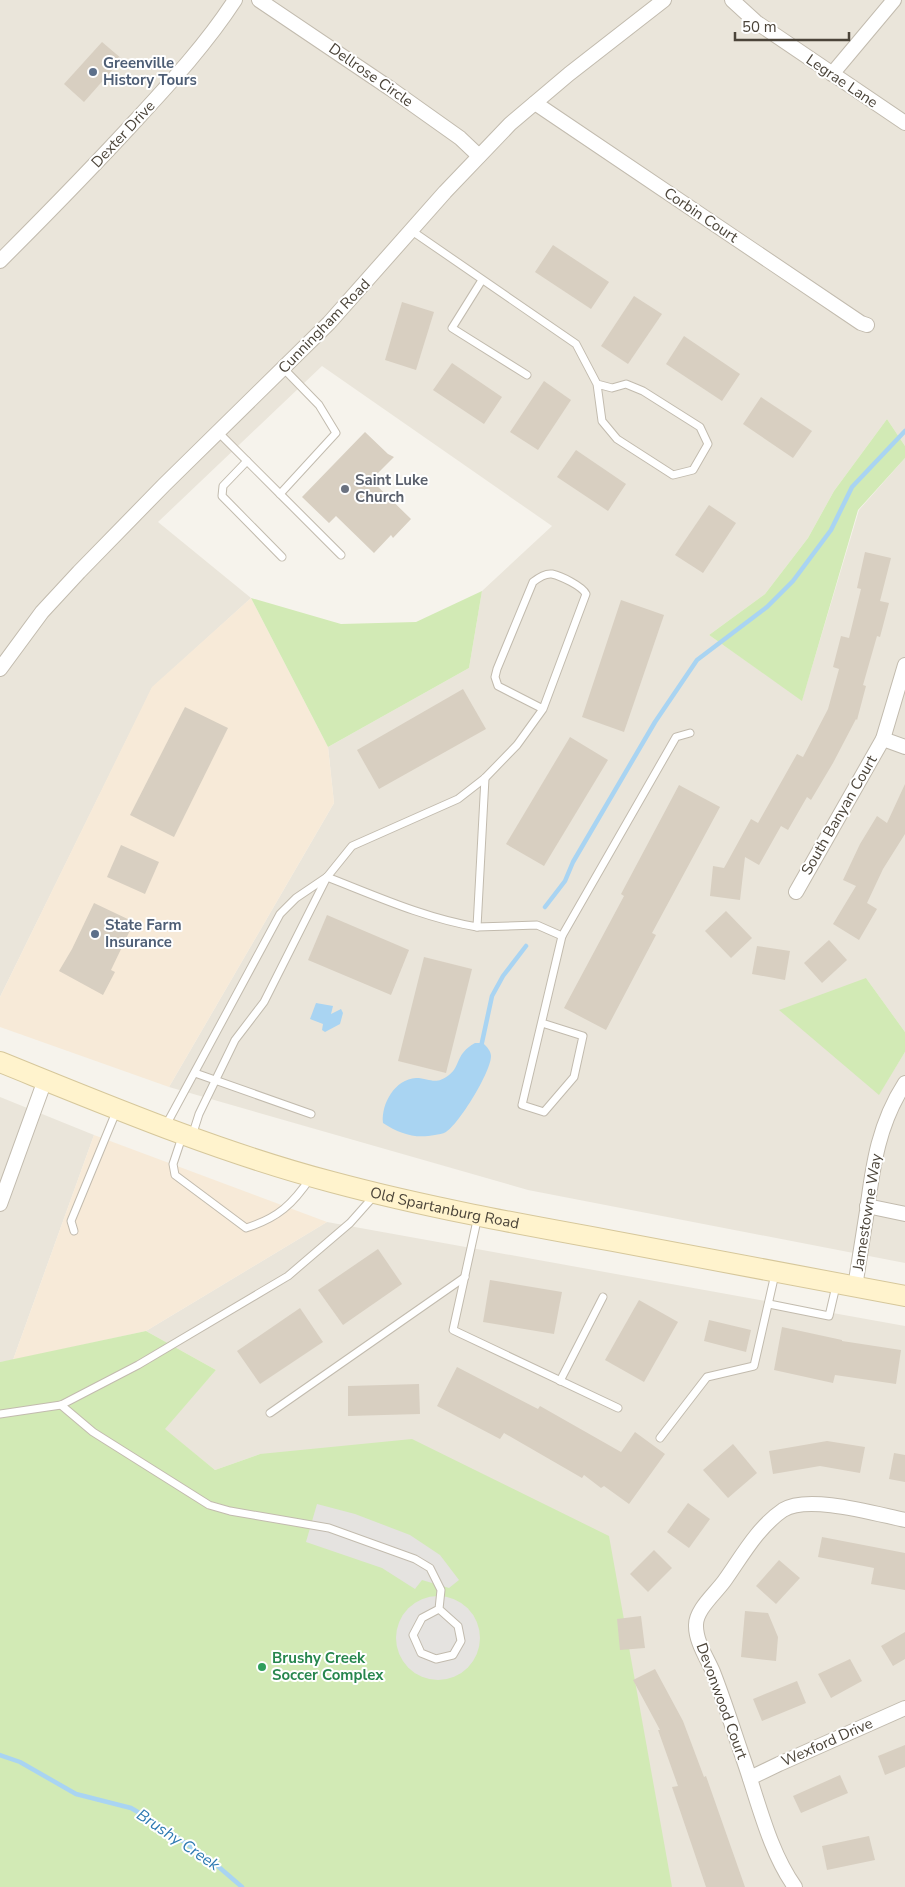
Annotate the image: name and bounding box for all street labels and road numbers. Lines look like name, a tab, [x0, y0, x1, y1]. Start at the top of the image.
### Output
street label: Dellrose Circle	[325, 38, 417, 112]
street label: Legrae Lane	[802, 50, 882, 112]
street label: Dexter Drive	[87, 96, 159, 172]
street label: Corbin Court	[660, 183, 743, 248]
street label: Cunningham Road	[274, 274, 374, 378]
street label: South Banyan Court	[796, 751, 882, 879]
street label: Jamestowne Way	[848, 1152, 886, 1273]
street label: Old Spartanburg Road	[368, 1182, 521, 1234]
street label: Devonwood Court	[692, 1640, 753, 1763]
street label: Wexford Drive	[778, 1713, 876, 1771]

